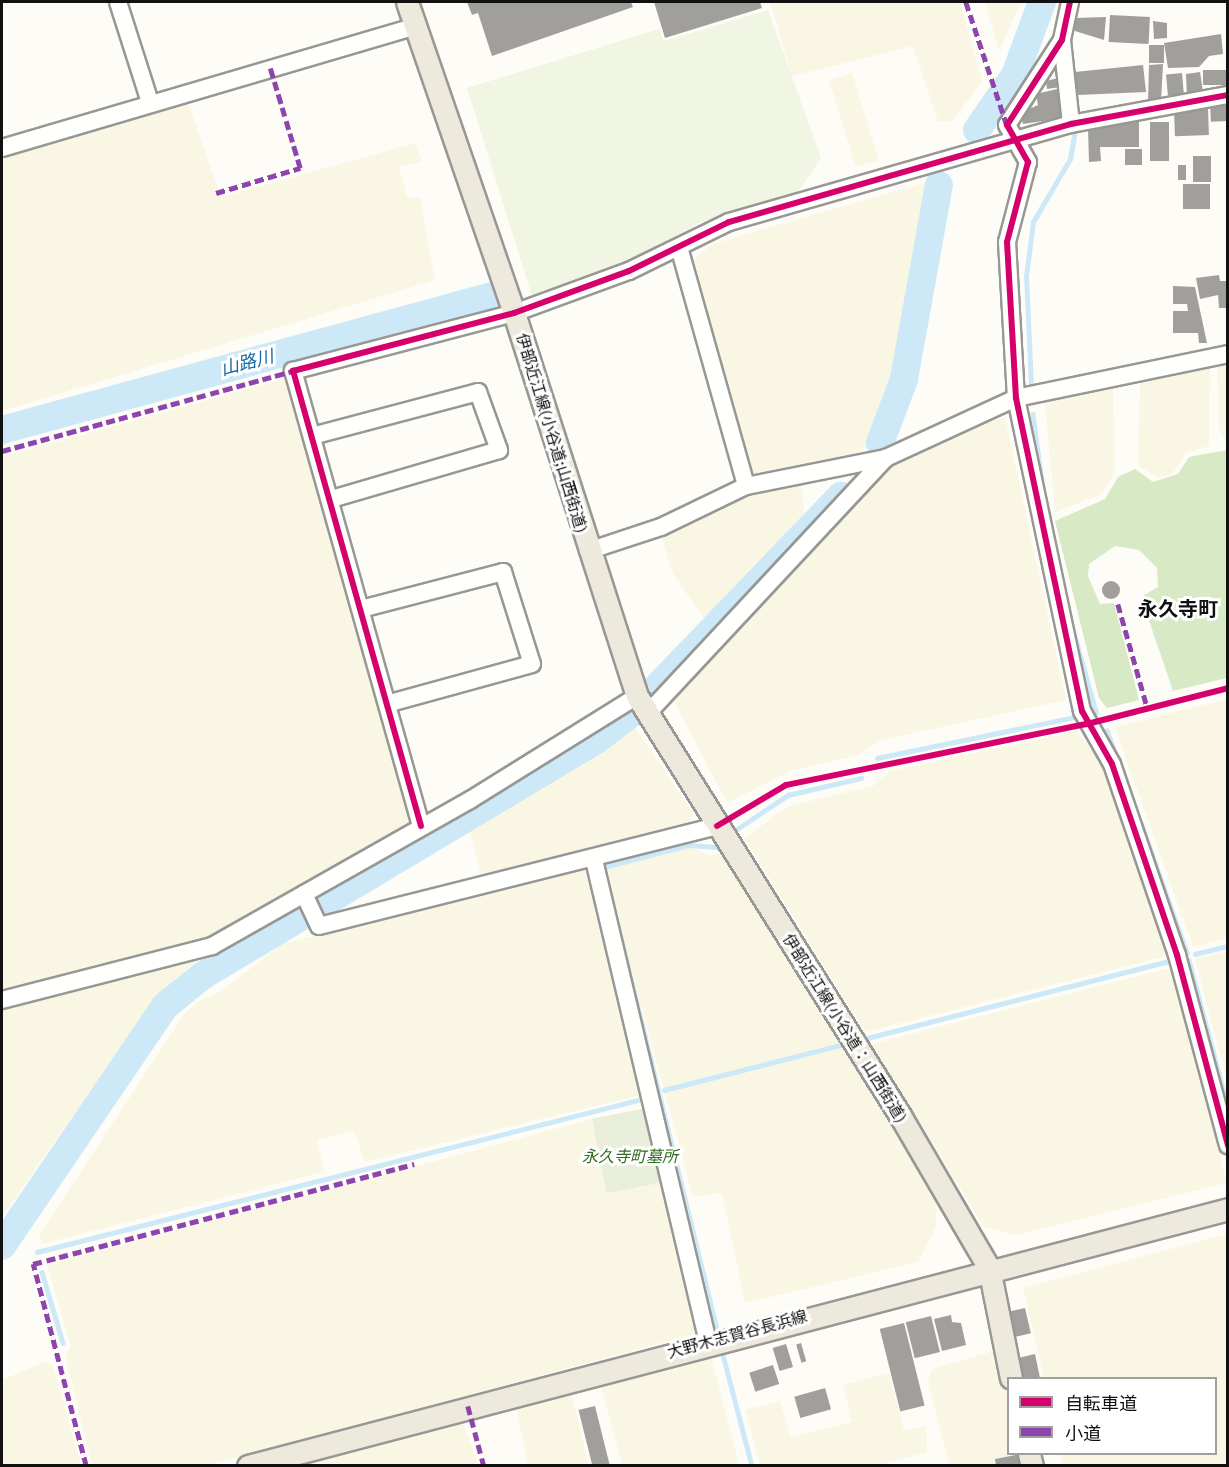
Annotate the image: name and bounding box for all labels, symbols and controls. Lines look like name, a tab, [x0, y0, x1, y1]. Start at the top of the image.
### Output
street label: 伊部近江線(小谷道;山西街道)	[512, 331, 592, 535]
water label: 山路川	[218, 346, 276, 380]
district label: 永久寺町	[1138, 597, 1218, 621]
street label: 伊部近江線(小谷道：山西街道)	[779, 930, 911, 1126]
park label: 永久寺町墓所	[582, 1146, 678, 1166]
street label: 大野木志賀谷長浜線	[665, 1306, 809, 1362]
legend	[1007, 1377, 1217, 1455]
text: 自転車道	[1065, 1391, 1137, 1416]
text: 小道	[1065, 1421, 1101, 1446]

